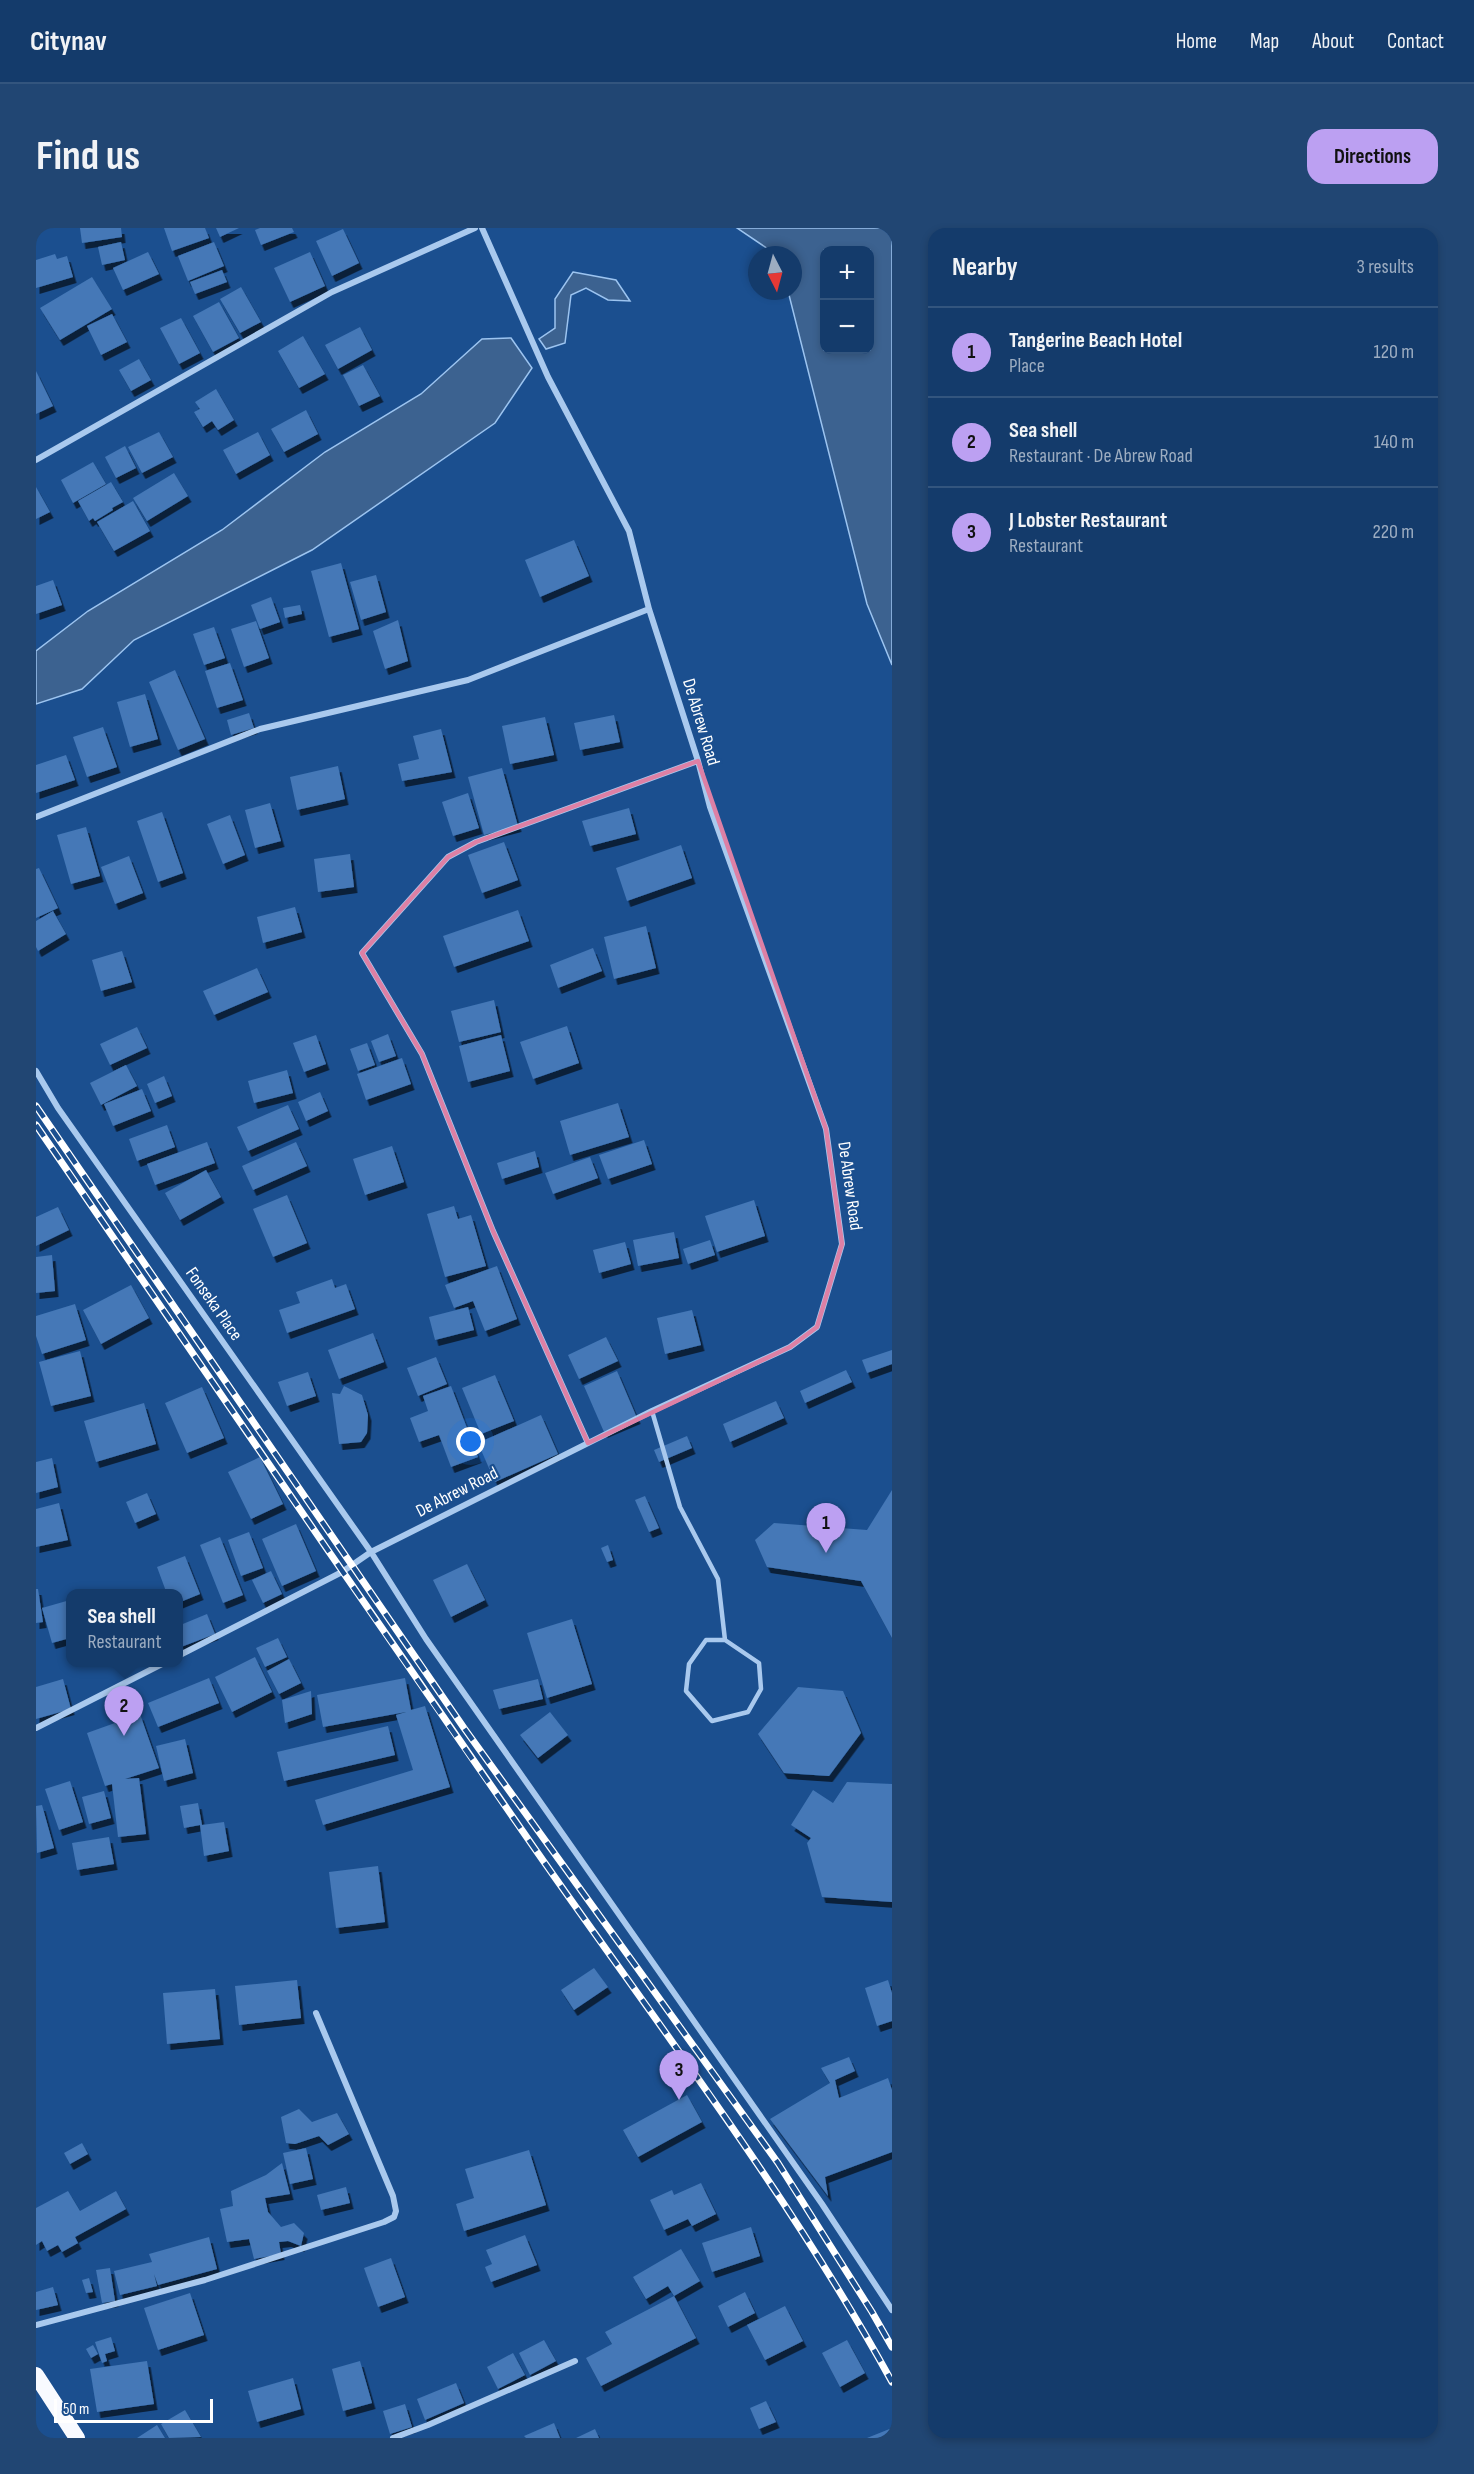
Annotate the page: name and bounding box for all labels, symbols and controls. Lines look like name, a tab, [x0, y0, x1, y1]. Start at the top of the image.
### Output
text: Citynav	[30, 25, 107, 58]
text: Home	[1176, 29, 1217, 54]
text: Map	[1250, 29, 1279, 54]
text: About	[1312, 29, 1354, 54]
text: Contact	[1387, 29, 1444, 54]
button: Directions	[1307, 129, 1438, 184]
text: Find us	[36, 131, 140, 182]
north arrow	[748, 246, 802, 300]
map controls	[820, 246, 874, 354]
button: +	[820, 246, 874, 300]
text: Nearby	[952, 252, 1018, 283]
text: 3 results	[1357, 255, 1414, 279]
button: −	[820, 300, 874, 354]
text: Tangerine Beach Hotel	[1009, 327, 1182, 354]
text: 1	[968, 340, 975, 364]
text: 120 m	[1374, 340, 1414, 364]
text: Place	[1009, 354, 1045, 378]
text: Sea shell	[1009, 417, 1077, 444]
text: 2	[967, 430, 976, 454]
text: 140 m	[1374, 430, 1414, 454]
text: Restaurant · De Abrew Road	[1009, 444, 1193, 468]
text: J Lobster Restaurant	[1009, 507, 1167, 534]
text: 3	[967, 520, 976, 544]
text: 220 m	[1373, 520, 1414, 544]
text: Restaurant	[1009, 534, 1083, 558]
street label: De Abrew Road	[678, 676, 724, 768]
street label: De Abrew Road	[833, 1140, 867, 1232]
street label: Fonseka Place	[181, 1263, 247, 1345]
your location	[456, 1427, 485, 1456]
street label: De Abrew Road	[412, 1462, 502, 1522]
pin: 1	[806, 1504, 846, 1553]
popup	[66, 1589, 183, 1667]
text: Sea shell	[87, 1603, 156, 1630]
text: Restaurant	[87, 1630, 162, 1654]
pin: 2	[104, 1686, 143, 1736]
pin: 3	[660, 2050, 698, 2100]
scale bar	[54, 2396, 213, 2424]
text: 50 m	[63, 2400, 89, 2419]

